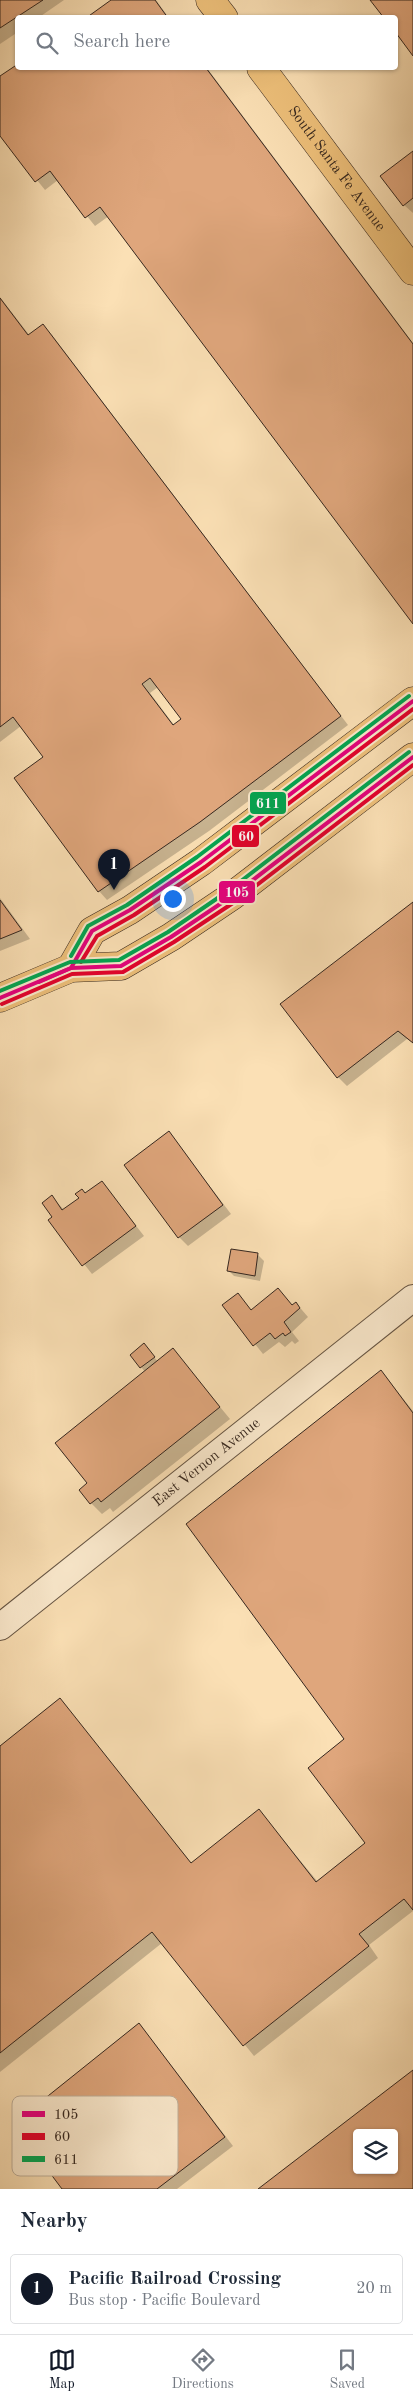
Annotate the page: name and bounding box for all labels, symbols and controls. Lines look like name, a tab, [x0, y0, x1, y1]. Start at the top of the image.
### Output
search box	[15, 15, 398, 70]
icon: search	[33, 29, 61, 57]
text: Search here	[73, 33, 170, 52]
street label: South Santa Fe Avenue	[285, 104, 388, 234]
line badge: 611	[249, 791, 287, 815]
text: 611	[256, 797, 280, 811]
line badge: 60	[231, 824, 260, 848]
text: 60	[238, 830, 254, 844]
pin: 1	[98, 849, 130, 890]
line badge: 105	[218, 880, 256, 904]
your location	[160, 886, 186, 912]
text: 105	[225, 886, 249, 900]
street label: East Vernon Avenue	[150, 1415, 263, 1510]
legend	[12, 2096, 178, 2176]
text: 105	[54, 2108, 78, 2122]
map controls	[353, 2129, 398, 2174]
button: layers	[353, 2129, 398, 2174]
text: 60	[54, 2130, 70, 2144]
text: 611	[54, 2153, 78, 2167]
text: Nearby	[20, 2211, 88, 2232]
text: Pacific Railroad Crossing	[68, 2270, 281, 2289]
text: 1	[32, 2281, 42, 2297]
text: 20 m	[356, 2281, 392, 2297]
text: Bus stop · Pacific Boulevard	[68, 2293, 261, 2309]
tab: Map	[48, 2346, 76, 2393]
tab: Directions	[172, 2346, 234, 2393]
tab: Saved	[329, 2346, 365, 2393]

